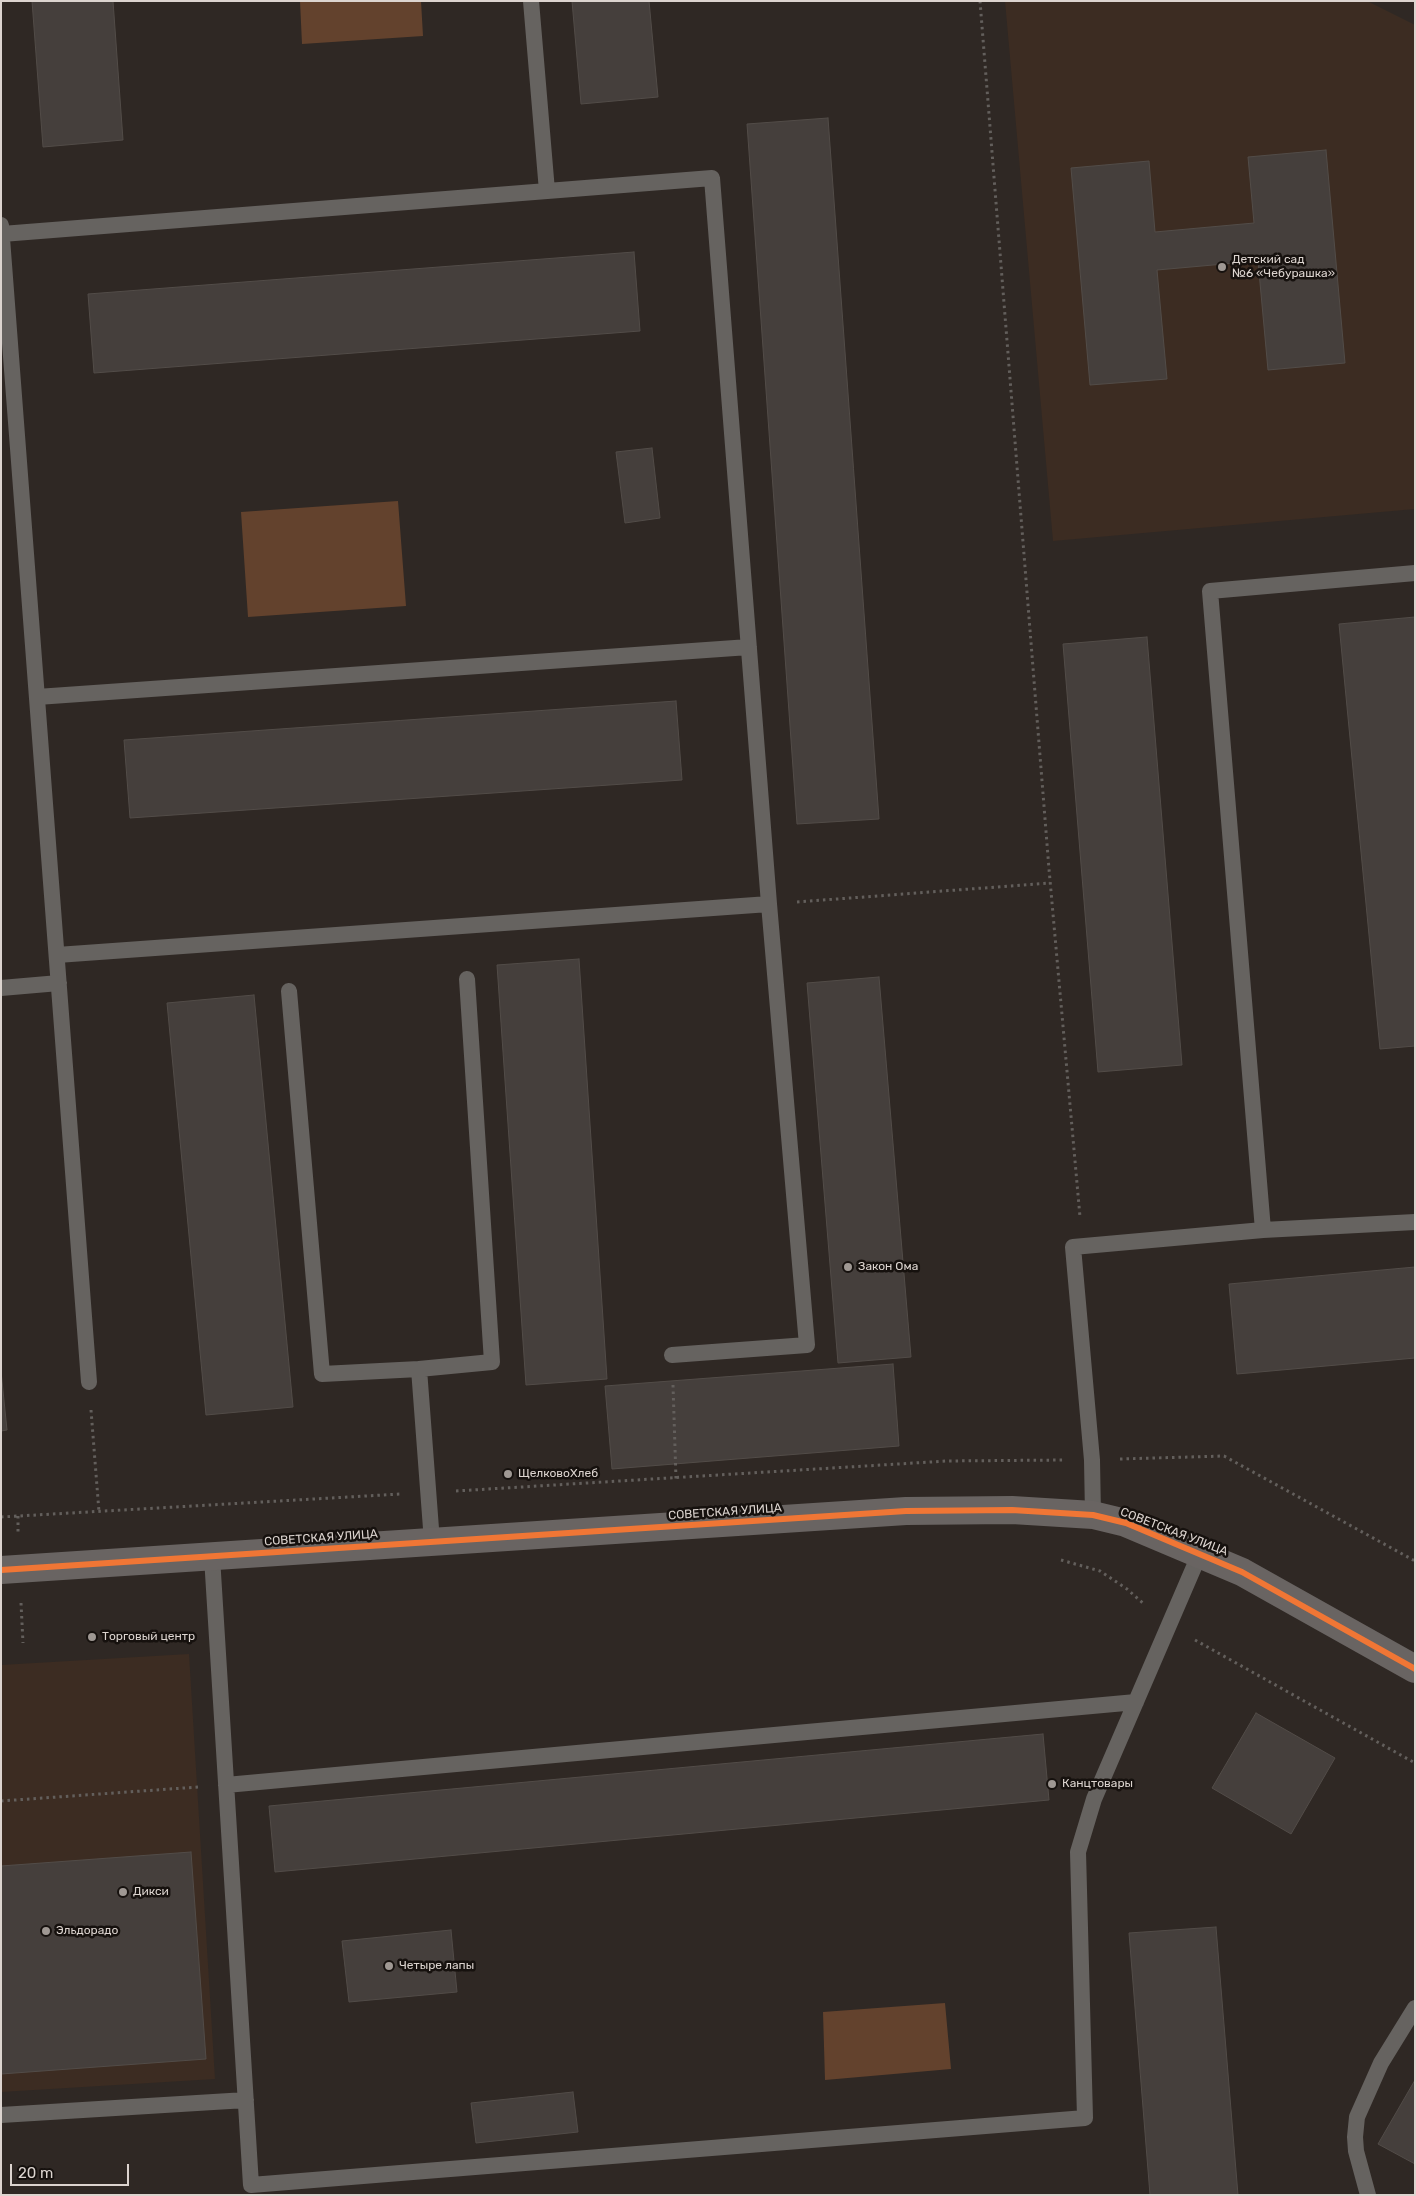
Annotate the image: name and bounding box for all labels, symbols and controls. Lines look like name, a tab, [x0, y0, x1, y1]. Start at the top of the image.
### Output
place label: Детский сад №6 «Чебурашка»	[1232, 253, 1335, 281]
marker: Детский сад №6 «Чебурашка»	[1216, 261, 1228, 273]
place label: Закон Ома	[858, 1260, 918, 1274]
marker: Закон Ома	[842, 1261, 854, 1273]
place label: ЩелковоХлеб	[518, 1467, 598, 1481]
marker: ЩелковоХлеб	[502, 1468, 514, 1480]
street label: СОВЕТСКАЯ УЛИЦА	[668, 1501, 782, 1523]
street label: СОВЕТСКАЯ УЛИЦА	[1118, 1505, 1230, 1559]
street label: СОВЕТСКАЯ УЛИЦА	[264, 1527, 378, 1549]
place label: Торговый центр	[102, 1630, 195, 1644]
marker: Торговый центр	[86, 1631, 98, 1643]
place label: Канцтовары	[1062, 1777, 1133, 1791]
marker: Канцтовары	[1046, 1778, 1058, 1790]
place label: Дикси	[133, 1885, 169, 1899]
marker: Дикси	[117, 1886, 129, 1898]
place label: Эльдорадо	[56, 1924, 118, 1938]
marker: Эльдорадо	[40, 1925, 52, 1937]
place label: Четыре лапы	[399, 1959, 474, 1973]
marker: Четыре лапы	[383, 1960, 395, 1972]
scale bar	[12, 2154, 131, 2186]
text: 20 m	[18, 2164, 53, 2182]

